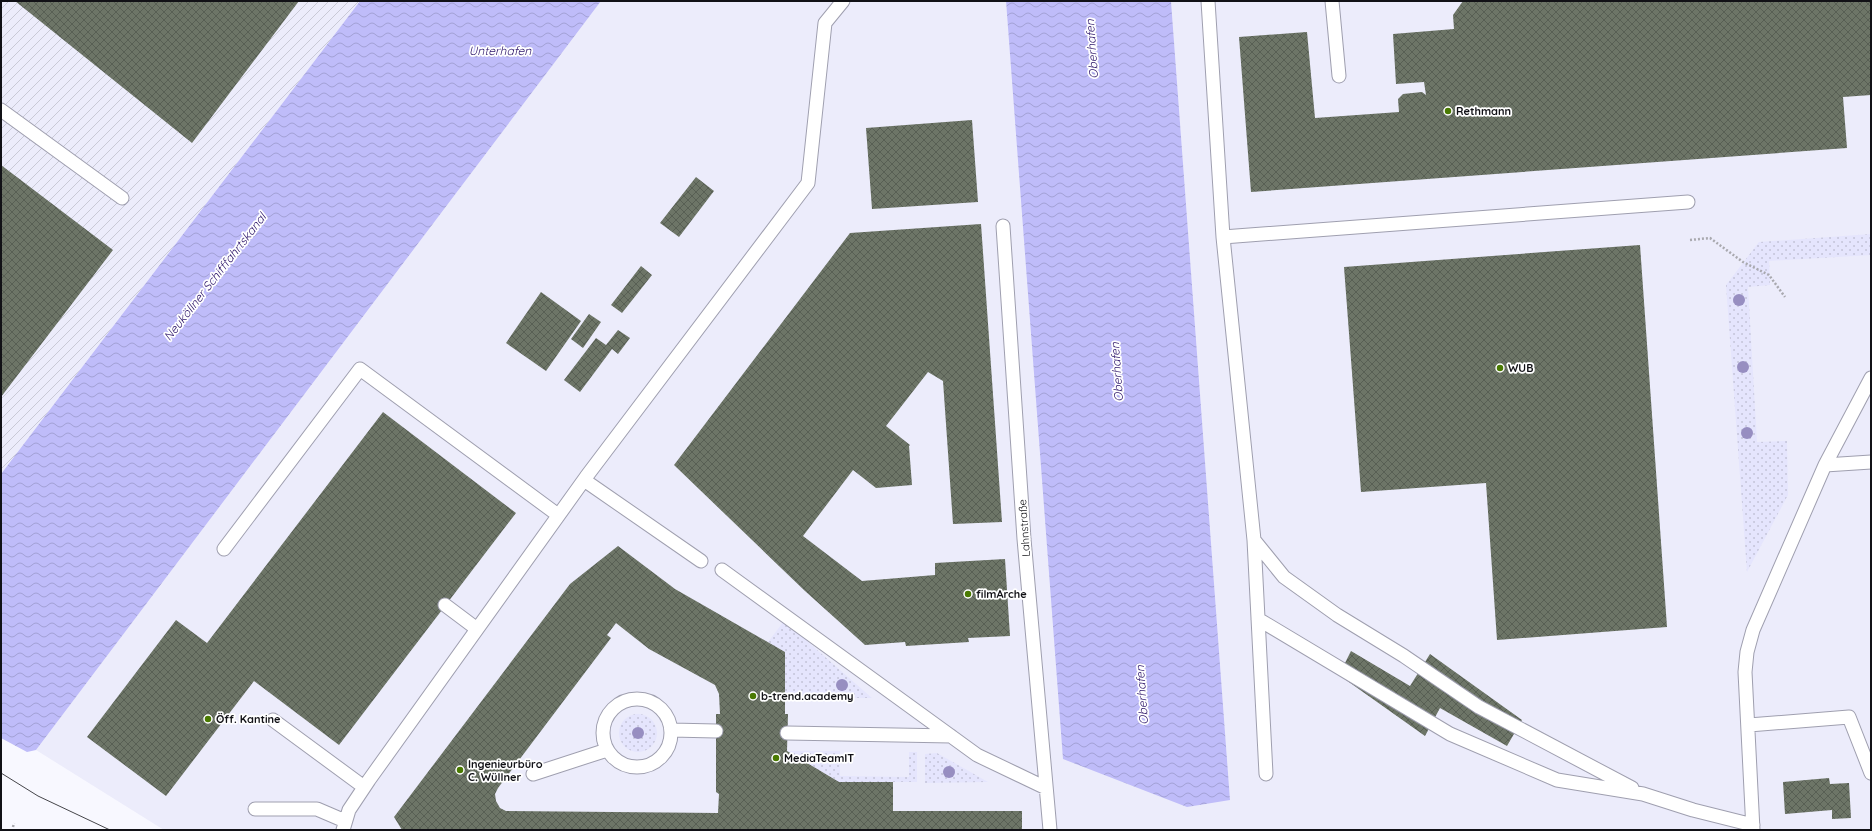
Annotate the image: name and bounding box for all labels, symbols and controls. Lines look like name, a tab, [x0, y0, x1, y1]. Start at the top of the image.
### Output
water label: Oberhafen	[1082, 18, 1101, 79]
water label: Unterhafen	[469, 43, 532, 58]
place label: Rethmann	[1456, 104, 1511, 118]
marker: Rethmann	[1443, 106, 1453, 116]
water label: Neuköllner Schifffahrtskanal	[160, 209, 270, 343]
water label: Oberhafen	[1107, 341, 1126, 402]
place label: WUB	[1508, 361, 1533, 375]
marker: WUB	[1495, 363, 1505, 373]
street label: Lahnstraße	[1015, 499, 1033, 557]
place label: filmArche	[976, 587, 1027, 601]
marker: filmArche	[963, 589, 973, 599]
water label: Oberhafen	[1132, 664, 1151, 725]
place label: b-trend.academy	[761, 689, 853, 703]
marker: b-trend.academy	[748, 691, 758, 701]
place label: Öff. Kantine	[216, 712, 281, 726]
marker: Öff. Kantine	[203, 714, 213, 724]
place label: MediaTeamIT	[784, 751, 854, 765]
marker: MediaTeamIT	[771, 753, 781, 763]
place label: Ingenieurbüro C. Wüllner	[468, 757, 543, 784]
marker: Ingenieurbüro C. Wüllner	[455, 765, 465, 775]

